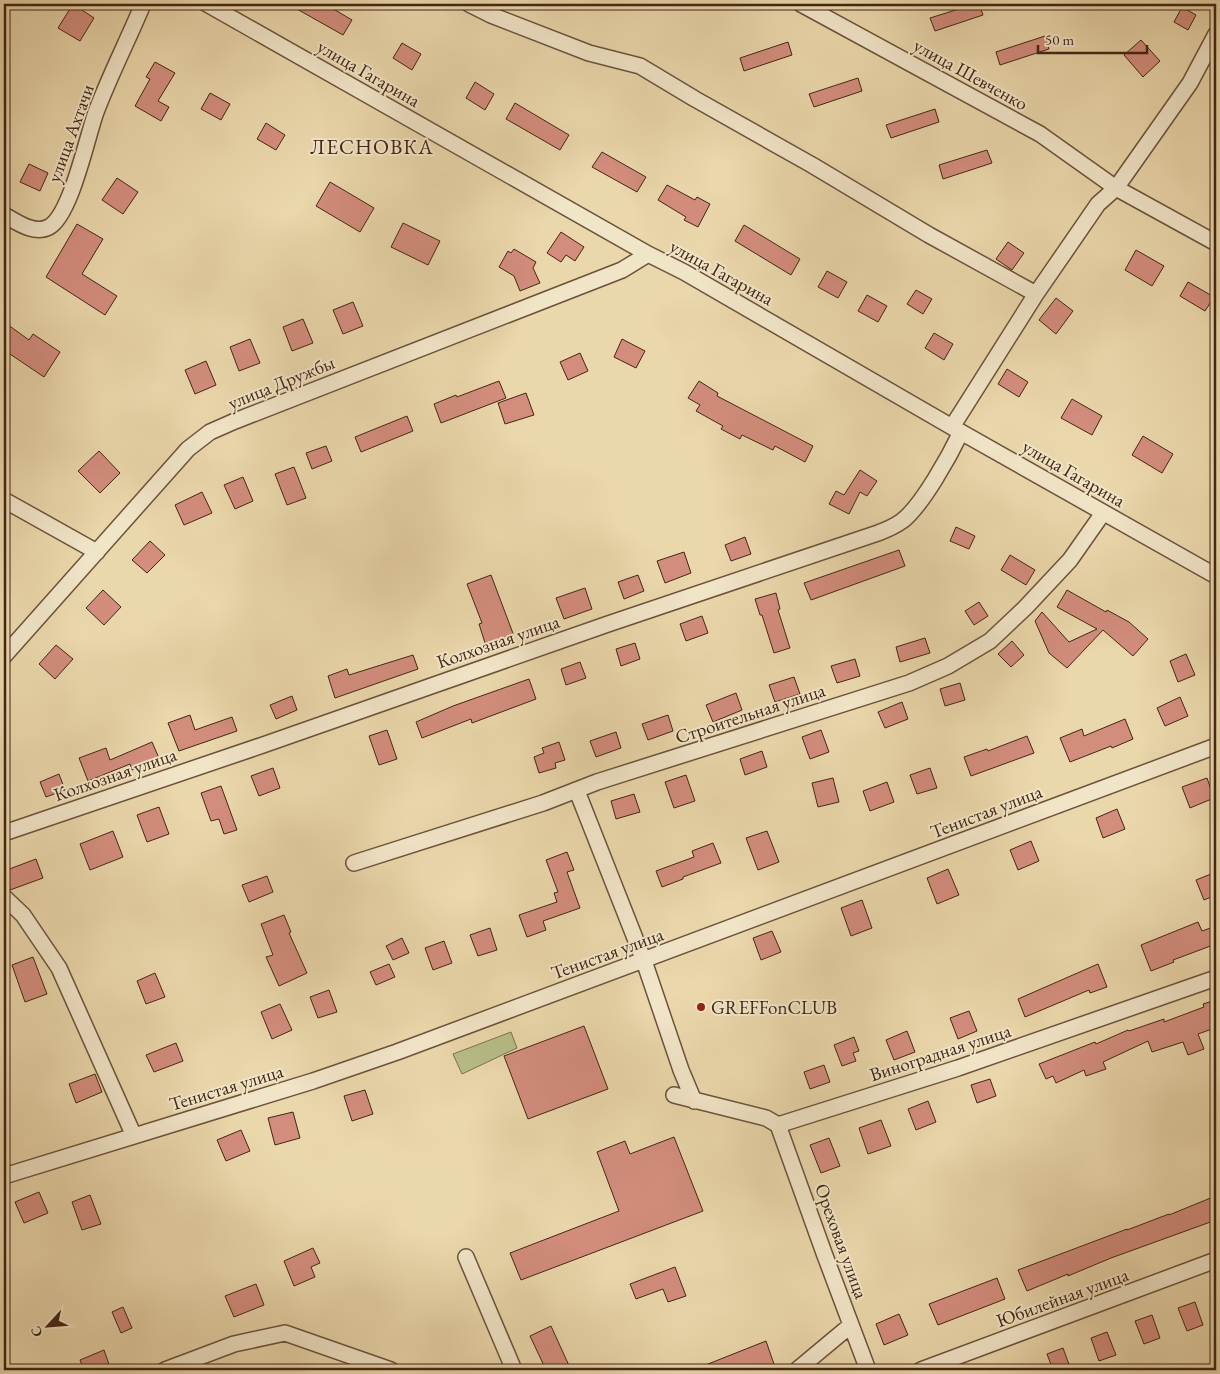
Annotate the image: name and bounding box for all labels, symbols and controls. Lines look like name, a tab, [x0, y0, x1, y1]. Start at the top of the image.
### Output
scale bar	[1038, 22, 1146, 54]
text: 50 m	[1045, 30, 1074, 49]
street label: улица Шевченко	[909, 33, 1032, 116]
street label: улица Гагарина	[313, 34, 425, 113]
street label: улица Ахтачи	[41, 80, 100, 186]
district label: ЛЕСНОВКА	[310, 133, 434, 160]
street label: улица Гагарина	[665, 234, 779, 311]
street label: улица Дружбы	[224, 350, 339, 415]
street label: улица Гагарина	[1018, 434, 1130, 513]
street label: Колхозная улица	[433, 609, 563, 674]
street label: Строительная улица	[672, 677, 829, 750]
street label: Колхозная улица	[50, 742, 180, 807]
street label: Тенистая улица	[927, 779, 1046, 844]
street label: Тенистая улица	[548, 921, 667, 985]
place label: GREFFonCLUB	[711, 995, 837, 1020]
marker: GREFFonCLUB	[695, 1001, 707, 1013]
street label: Виноградная улица	[866, 1018, 1014, 1087]
street label: Тенистая улица	[166, 1058, 287, 1117]
street label: Ореховая улица	[809, 1180, 874, 1303]
street label: Юбилейная улица	[992, 1262, 1132, 1333]
north arrow	[22, 1302, 72, 1352]
text: С	[26, 1323, 47, 1340]

